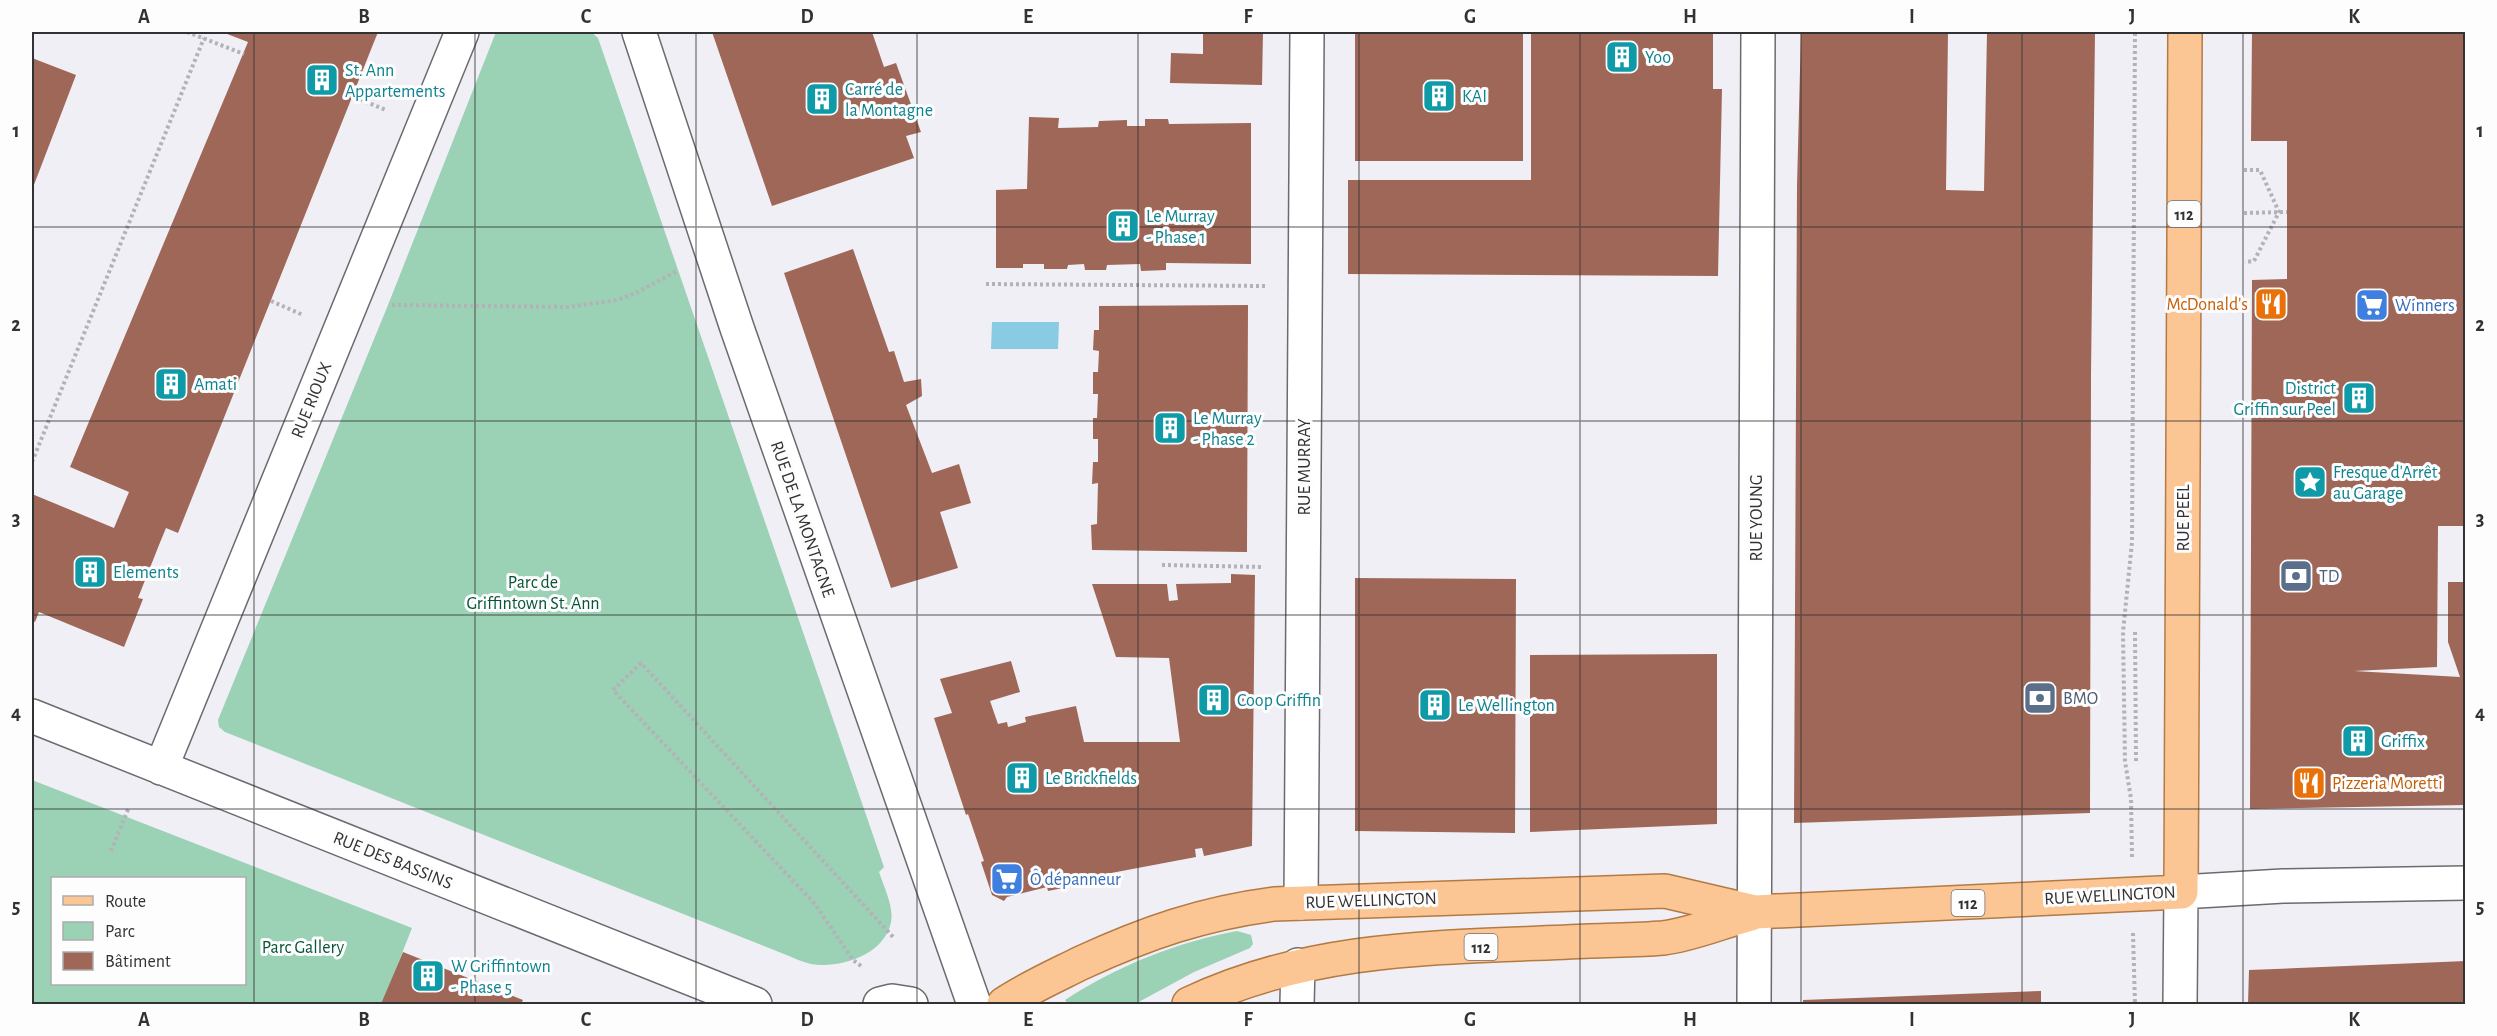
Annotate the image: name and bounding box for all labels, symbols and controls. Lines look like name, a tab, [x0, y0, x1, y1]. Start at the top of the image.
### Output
text: A	[138, 7, 150, 27]
text: B	[358, 7, 370, 27]
text: C	[581, 7, 592, 27]
text: D	[800, 7, 814, 27]
text: E	[1023, 7, 1033, 27]
text: F	[1243, 7, 1253, 27]
text: G	[1464, 7, 1476, 27]
text: H	[1683, 7, 1697, 27]
text: I	[1909, 7, 1915, 27]
text: J	[2129, 7, 2135, 27]
text: K	[2348, 7, 2360, 27]
building icon: Yoo	[1604, 39, 1640, 75]
place label: Yoo	[1645, 49, 1671, 67]
building icon: St. Ann Appartements	[304, 62, 340, 98]
place label: St. Ann Appartements	[345, 62, 446, 101]
building icon: KAI	[1421, 78, 1457, 114]
building icon: Carré de la Montagne	[804, 81, 840, 117]
place label: Carré de la Montagne	[845, 81, 933, 120]
place label: KAI	[1462, 88, 1487, 106]
text: 1	[12, 121, 20, 141]
text: 1	[2476, 121, 2484, 141]
road number: 112	[2168, 201, 2200, 227]
building icon: Le Murray - Phase 1	[1105, 208, 1141, 244]
place label: Le Murray - Phase 1	[1146, 208, 1215, 247]
restaurant icon: McDonald's	[2253, 286, 2289, 322]
supermarket icon: Winners	[2354, 287, 2390, 323]
place label: McDonald's	[2166, 296, 2248, 314]
place label: Winners	[2395, 297, 2455, 315]
text: 2	[11, 315, 21, 335]
text: 2	[2475, 315, 2485, 335]
street label: RUE RIOUX	[289, 359, 335, 441]
building icon: Amati	[153, 366, 189, 402]
place label: Amati	[194, 376, 237, 394]
place label: District Griffin sur Peel	[2234, 380, 2336, 419]
building icon: District Griffin sur Peel	[2341, 380, 2377, 416]
building icon: Le Murray - Phase 2	[1152, 410, 1188, 446]
place label: Le Murray - Phase 2	[1193, 410, 1262, 449]
street label: RUE MURRAY	[1296, 418, 1314, 516]
street label: RUE DE LA MONTAGNE	[767, 439, 837, 600]
place icon: Fresque d'Arrêt au Garage	[2292, 464, 2328, 500]
place label: Fresque d'Arrêt au Garage	[2333, 464, 2438, 503]
street label: RUE YOUNG	[1748, 475, 1766, 561]
street label: RUE PEEL	[2175, 484, 2193, 551]
text: 3	[12, 509, 20, 529]
text: 3	[2476, 509, 2484, 529]
building icon: Elements	[72, 554, 108, 590]
bank icon: TD	[2278, 558, 2314, 594]
place label: Elements	[113, 564, 179, 582]
place label: TD	[2319, 568, 2339, 586]
park label: Parc de Griffintown St. Ann	[466, 574, 600, 613]
bank icon: BMO	[2022, 680, 2058, 716]
building icon: Coop Griffin	[1196, 682, 1232, 718]
building icon: Le Wellington	[1417, 687, 1453, 723]
place label: BMO	[2063, 690, 2098, 708]
place label: Coop Griffin	[1237, 692, 1321, 710]
place label: Le Wellington	[1458, 697, 1555, 715]
text: 4	[11, 703, 21, 723]
text: 4	[2475, 703, 2485, 723]
building icon: Griffix	[2340, 723, 2376, 759]
place label: Griffix	[2381, 733, 2425, 751]
building icon: Le Brickfields	[1004, 760, 1040, 796]
restaurant icon: Pizzeria Moretti	[2291, 765, 2327, 801]
place label: Le Brickfields	[1045, 770, 1137, 788]
place label: Pizzeria Moretti	[2332, 775, 2442, 793]
street label: RUE DES BASSINS	[330, 829, 455, 893]
supermarket icon: Ô dépanneur	[989, 861, 1025, 897]
place label: Ô dépanneur	[1030, 868, 1121, 889]
legend	[51, 877, 246, 985]
street label: RUE WELLINGTON	[2044, 884, 2176, 908]
street label: RUE WELLINGTON	[1305, 890, 1437, 912]
road number: 112	[1952, 890, 1984, 916]
text: Route	[105, 893, 146, 911]
text: 5	[12, 897, 20, 917]
text: 5	[2476, 897, 2484, 917]
text: Parc	[105, 923, 135, 941]
road number: 112	[1464, 934, 1498, 960]
park label: Parc Gallery	[262, 939, 345, 957]
text: Bâtiment	[105, 953, 171, 971]
building icon: W Griffintown - Phase 5	[410, 958, 446, 994]
place label: W Griffintown - Phase 5	[451, 958, 551, 997]
text: A	[138, 1010, 150, 1030]
text: B	[358, 1010, 370, 1030]
text: C	[581, 1010, 592, 1030]
text: D	[800, 1010, 814, 1030]
text: E	[1023, 1010, 1033, 1030]
text: F	[1243, 1010, 1253, 1030]
text: G	[1464, 1010, 1476, 1030]
text: H	[1683, 1010, 1697, 1030]
text: I	[1909, 1010, 1915, 1030]
text: J	[2129, 1010, 2135, 1030]
text: K	[2348, 1010, 2360, 1030]

